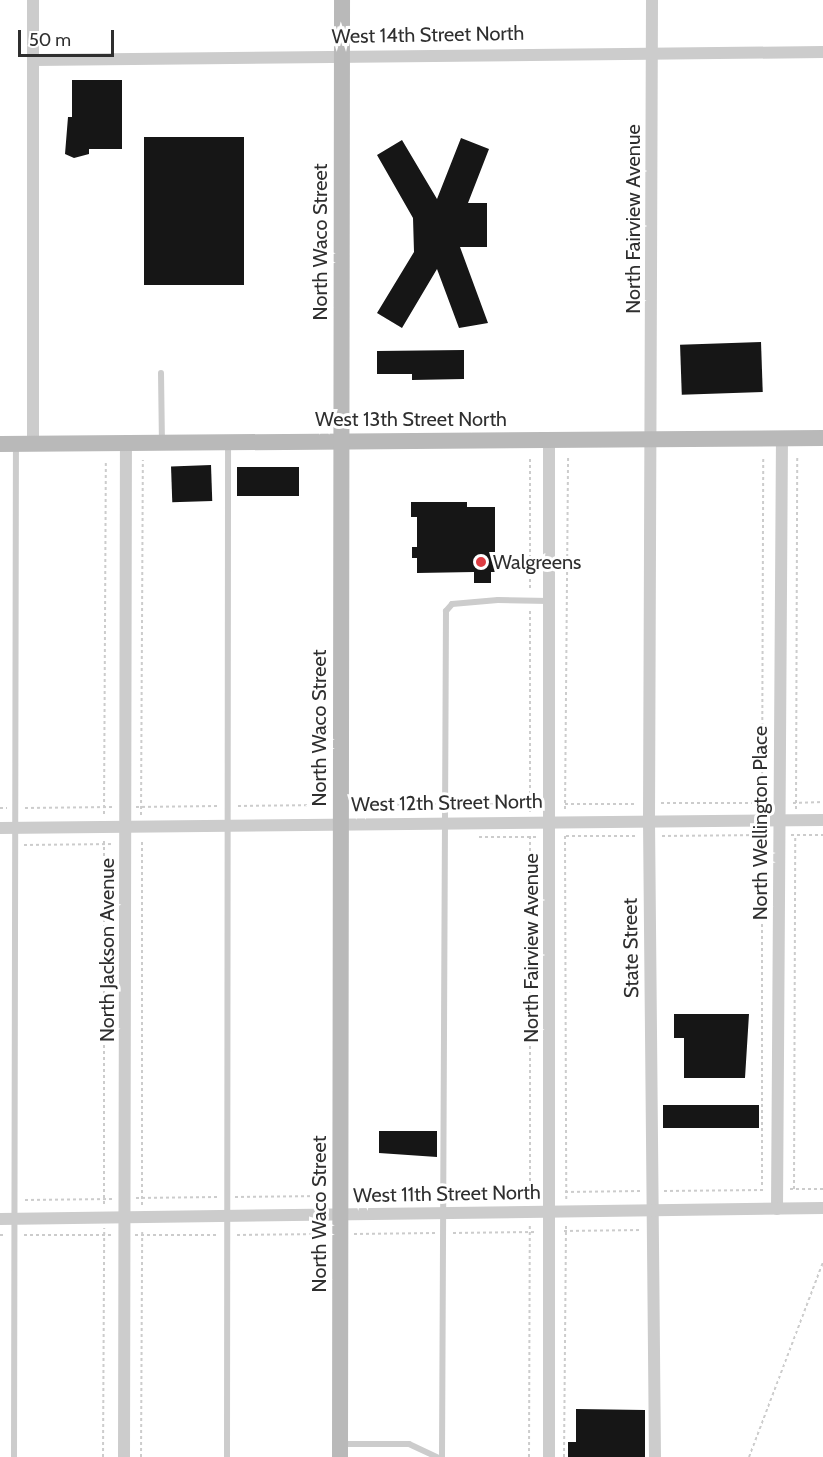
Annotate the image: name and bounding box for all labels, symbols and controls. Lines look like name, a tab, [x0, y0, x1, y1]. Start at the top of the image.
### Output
scale bar	[21, 18, 117, 56]
street label: West 14th Street North	[331, 21, 525, 49]
text: 50 m	[29, 29, 71, 51]
street label: North Fairview Avenue	[621, 124, 645, 314]
street label: North Waco Street	[308, 164, 332, 320]
street label: West 13th Street North	[315, 407, 507, 431]
place label: Walgreens	[493, 550, 581, 574]
marker: Walgreens	[474, 555, 488, 569]
street label: North Waco Street	[307, 650, 331, 806]
street label: North Wellington Place	[748, 726, 772, 920]
street label: West 12th Street North	[351, 789, 543, 817]
street label: North Fairview Avenue	[519, 853, 543, 1043]
street label: North Jackson Avenue	[95, 858, 119, 1042]
street label: State Street	[618, 898, 644, 998]
street label: North Waco Street	[307, 1136, 331, 1292]
street label: West 11th Street North	[353, 1180, 541, 1208]

